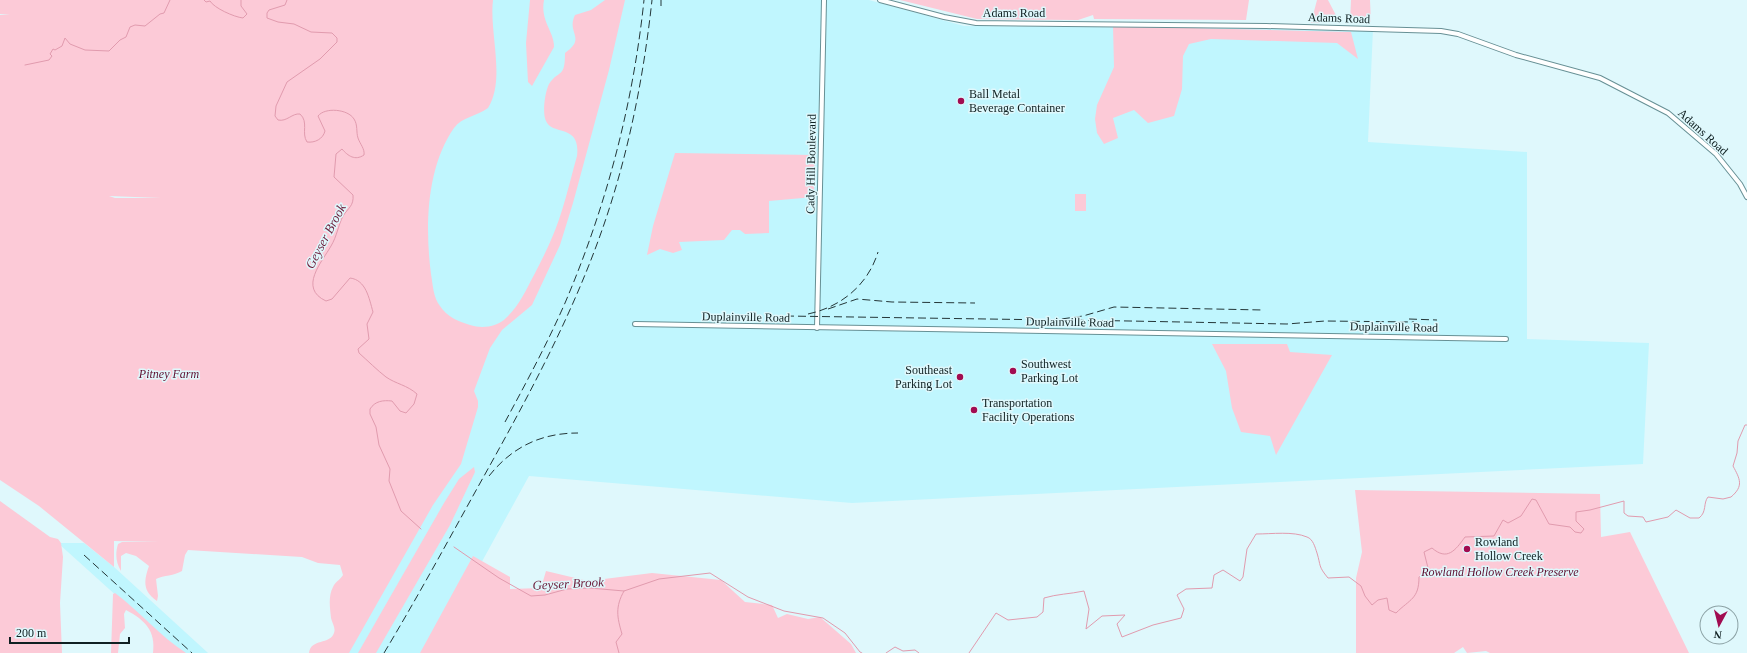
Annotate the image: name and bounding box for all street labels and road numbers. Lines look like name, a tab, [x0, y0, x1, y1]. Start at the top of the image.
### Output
street label: Adams Road	[983, 6, 1045, 20]
street label: Adams Road	[1308, 10, 1370, 26]
street label: Adams Road	[1675, 106, 1731, 158]
street label: Cady Hill Boulevard	[803, 114, 819, 214]
street label: Duplainville Road	[702, 309, 790, 325]
street label: Duplainville Road	[1026, 314, 1114, 330]
street label: Duplainville Road	[1350, 319, 1438, 335]

